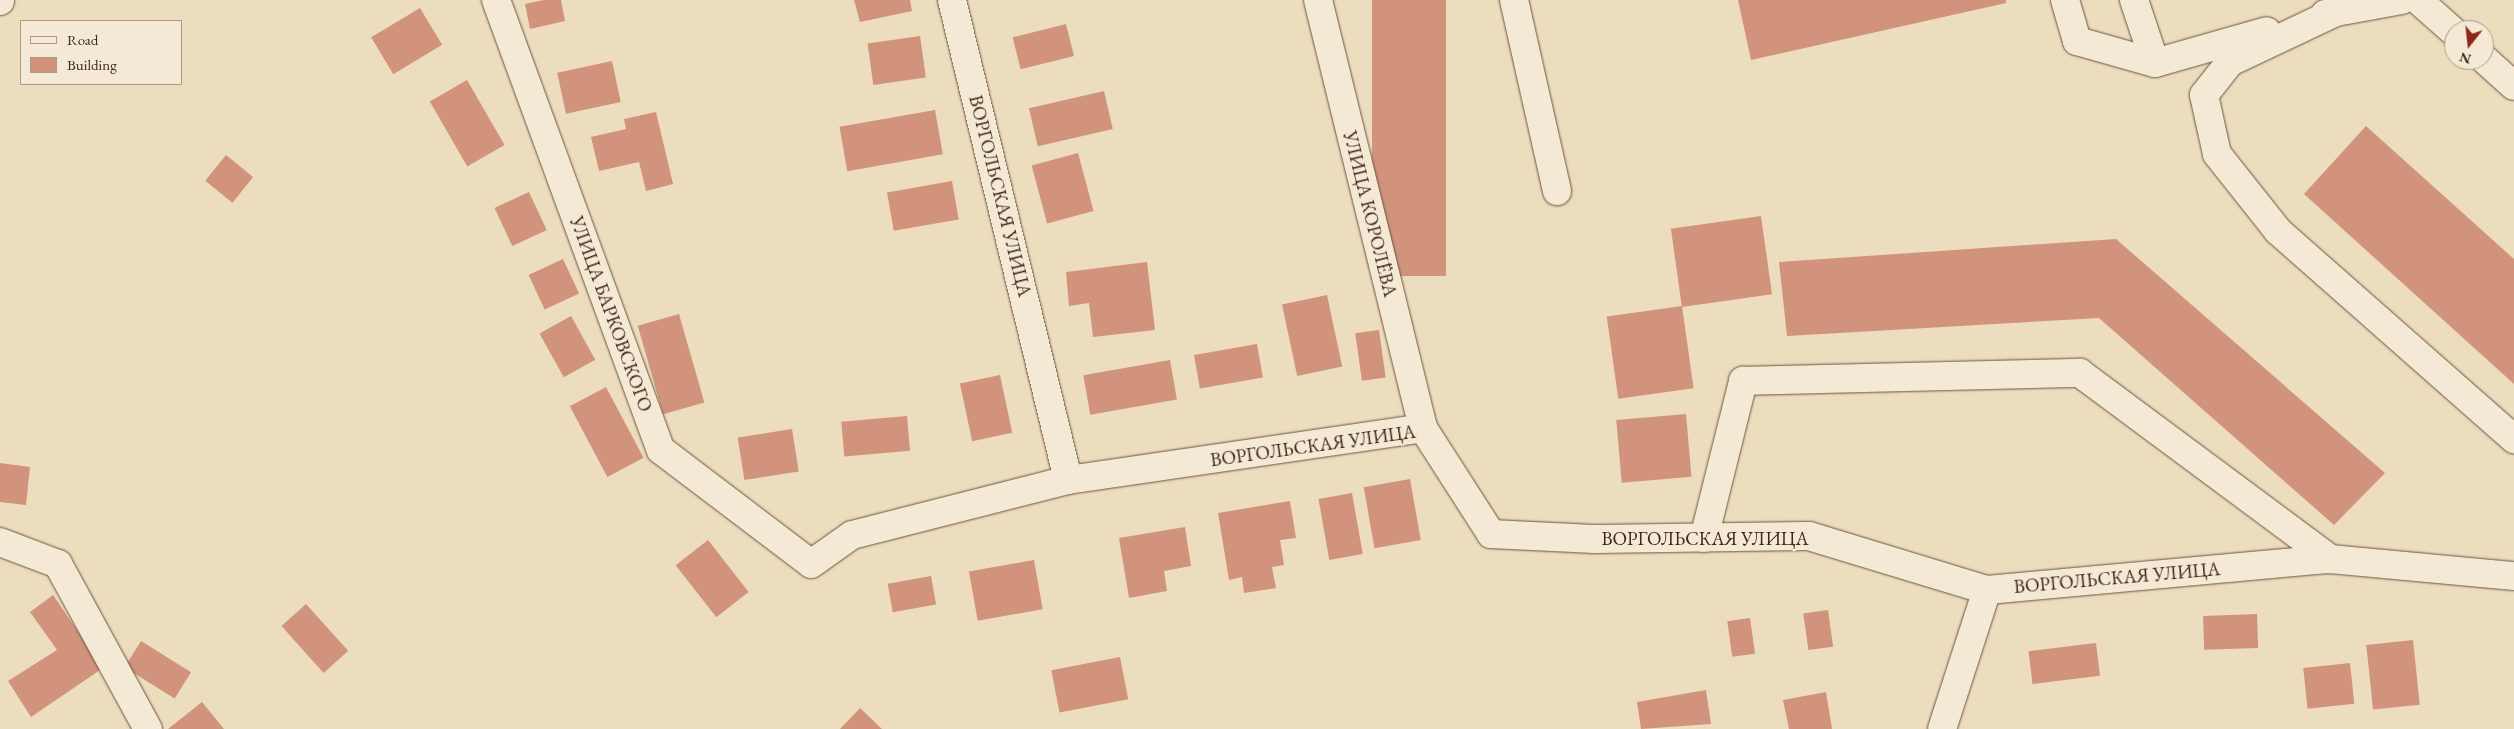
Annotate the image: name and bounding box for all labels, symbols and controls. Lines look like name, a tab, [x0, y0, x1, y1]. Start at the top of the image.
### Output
legend	[20, 20, 182, 85]
north arrow	[2444, 20, 2494, 70]
text: Road	[67, 30, 98, 49]
text: N	[2457, 48, 2473, 69]
text: Building	[67, 55, 117, 74]
street label: ВОРГОЛЬСКАЯ УЛИЦА	[964, 93, 1036, 299]
street label: УЛИЦА КОРОЛЁВА	[1338, 129, 1402, 299]
street label: УЛИЦА БАРКОВСКОГО	[565, 213, 657, 415]
street label: ВОРГОЛЬСКАЯ УЛИЦА	[1209, 420, 1417, 472]
street label: ВОРГОЛЬСКАЯ УЛИЦА	[1601, 528, 1809, 550]
street label: ВОРГОЛЬСКАЯ УЛИЦА	[2013, 558, 2221, 598]

